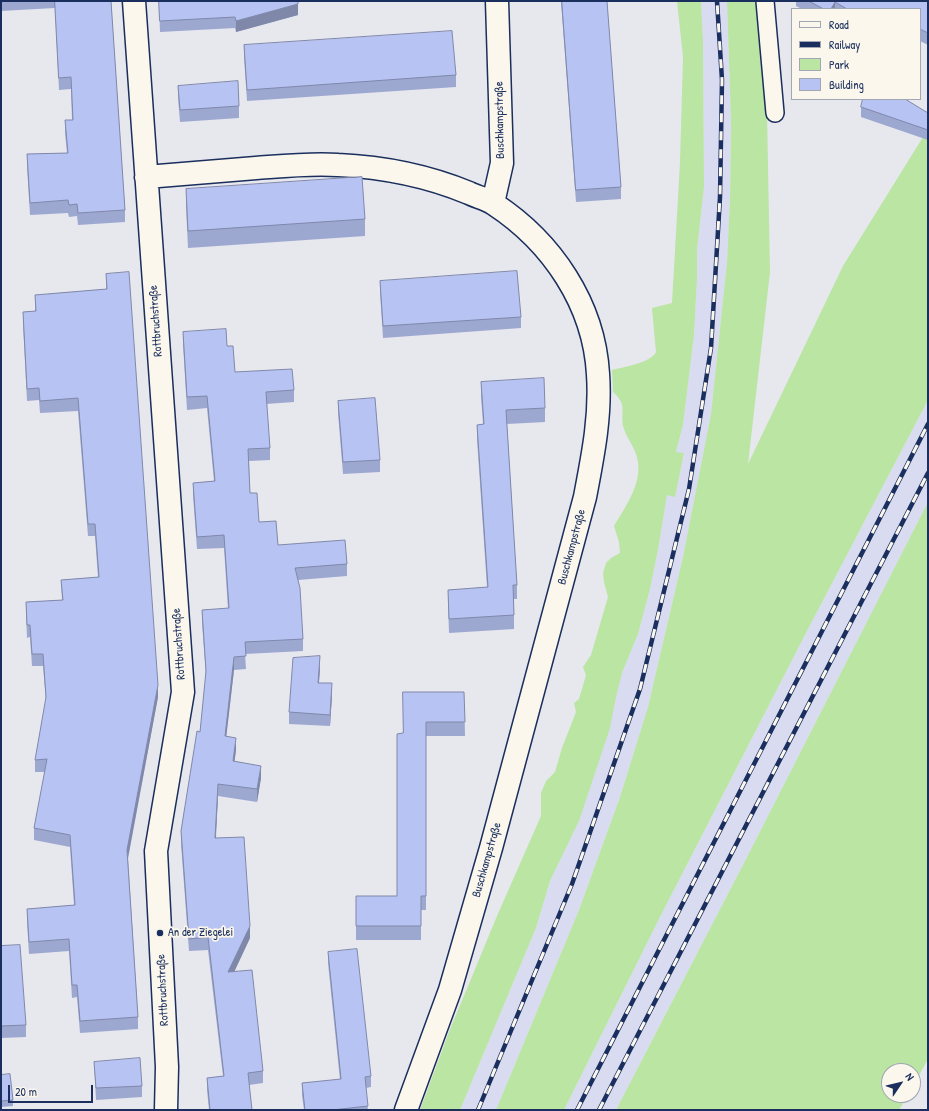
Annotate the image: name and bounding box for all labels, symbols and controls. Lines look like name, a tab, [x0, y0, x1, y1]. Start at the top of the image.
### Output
legend	[791, 8, 921, 100]
text: Road	[829, 16, 849, 33]
text: Railway	[829, 36, 860, 53]
text: Park	[829, 56, 849, 73]
text: Building	[829, 76, 864, 93]
street label: Buschkampstraße	[492, 81, 508, 159]
street label: Rottbruchstraße	[146, 285, 166, 357]
street label: Buschkampstraße	[555, 508, 589, 586]
street label: Rottbruchstraße	[169, 608, 189, 680]
street label: Buschkampstraße	[469, 821, 505, 899]
place label: An der Ziegelei	[168, 926, 233, 940]
marker: An der Ziegelei	[155, 928, 165, 938]
street label: Rottbruchstraße	[154, 954, 172, 1026]
north arrow	[881, 1063, 921, 1103]
text: N	[903, 1070, 917, 1083]
scale bar	[10, 1077, 95, 1103]
text: 20 m	[15, 1083, 37, 1100]

